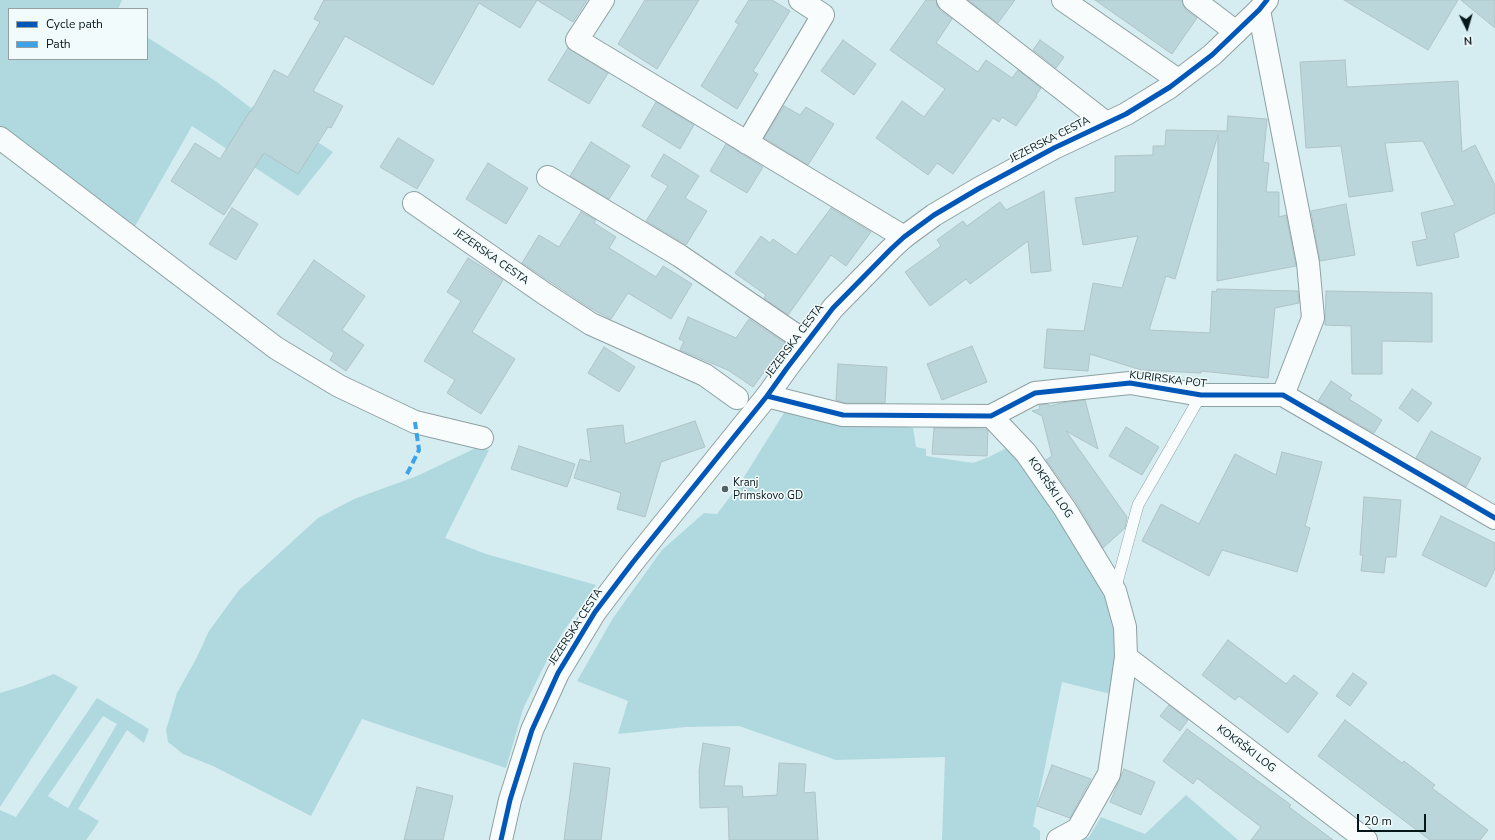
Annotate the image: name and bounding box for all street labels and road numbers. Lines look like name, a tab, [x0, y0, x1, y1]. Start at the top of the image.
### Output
street label: JEZERSKA CESTA	[1008, 114, 1092, 166]
street label: JEZERSKA CESTA	[451, 226, 531, 288]
street label: JEZERSKA CESTA	[763, 302, 827, 380]
street label: KURIRSKA POT	[1129, 369, 1207, 391]
street label: KOKRŠKI LOG	[1025, 455, 1075, 521]
street label: JEZERSKA CESTA	[546, 586, 606, 668]
street label: KOKRŠKI LOG	[1214, 723, 1278, 775]

